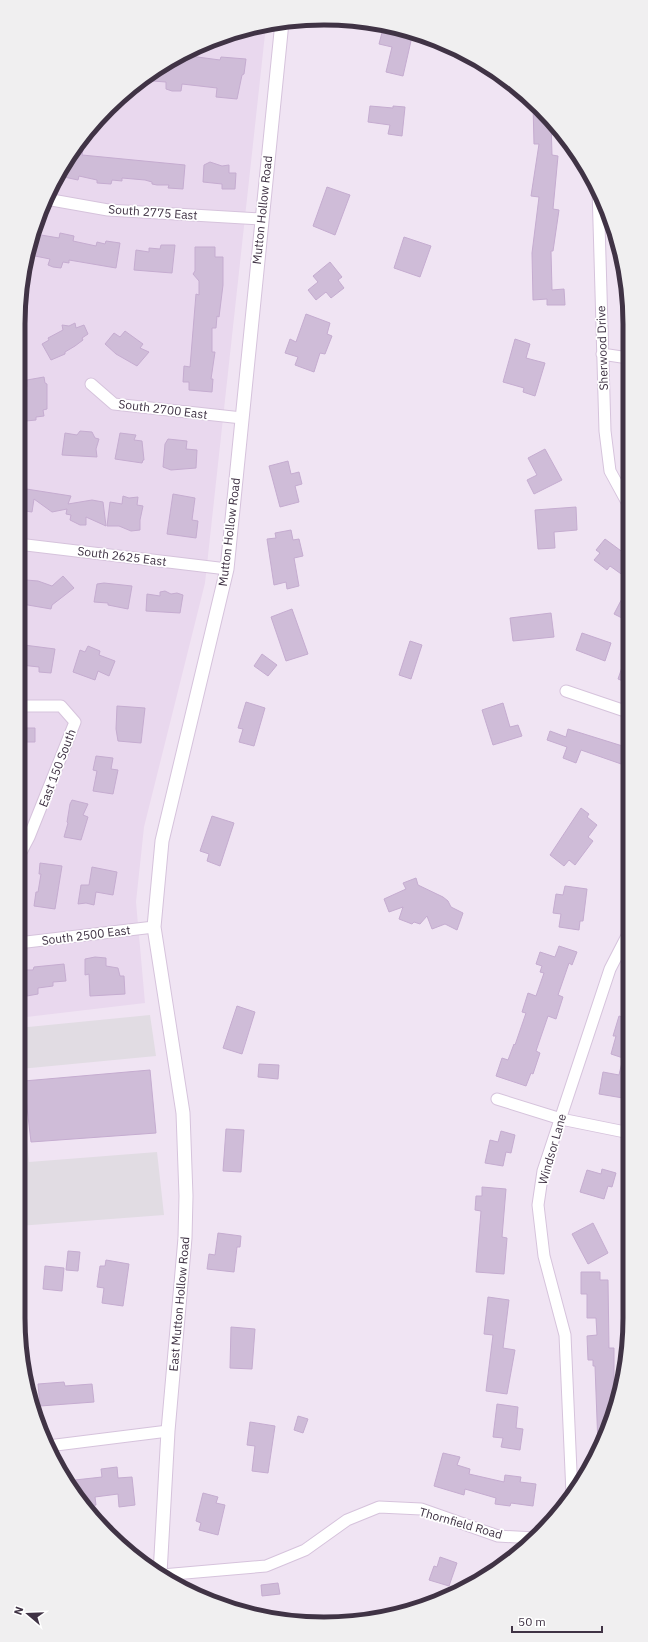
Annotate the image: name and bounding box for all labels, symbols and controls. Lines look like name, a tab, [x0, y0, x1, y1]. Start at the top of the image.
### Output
street label: Mutton Hollow Road	[249, 155, 275, 265]
street label: South 2775 East	[108, 201, 198, 223]
street label: Sherwood Drive	[593, 305, 611, 391]
street label: South 2700 East	[118, 396, 208, 422]
street label: Mutton Hollow Road	[215, 477, 243, 587]
street label: South 2625 East	[77, 543, 167, 569]
street label: East 150 South	[35, 727, 79, 809]
street label: South 2500 East	[41, 922, 131, 948]
street label: Windsor Lane	[535, 1111, 569, 1186]
street label: East Mutton Hollow Road	[166, 1236, 192, 1372]
street label: Thornfield Road	[418, 1504, 504, 1542]
north arrow	[8, 1594, 48, 1634]
text: N	[11, 1605, 26, 1617]
scale bar	[512, 1608, 602, 1634]
text: 50 m	[518, 1614, 546, 1629]

